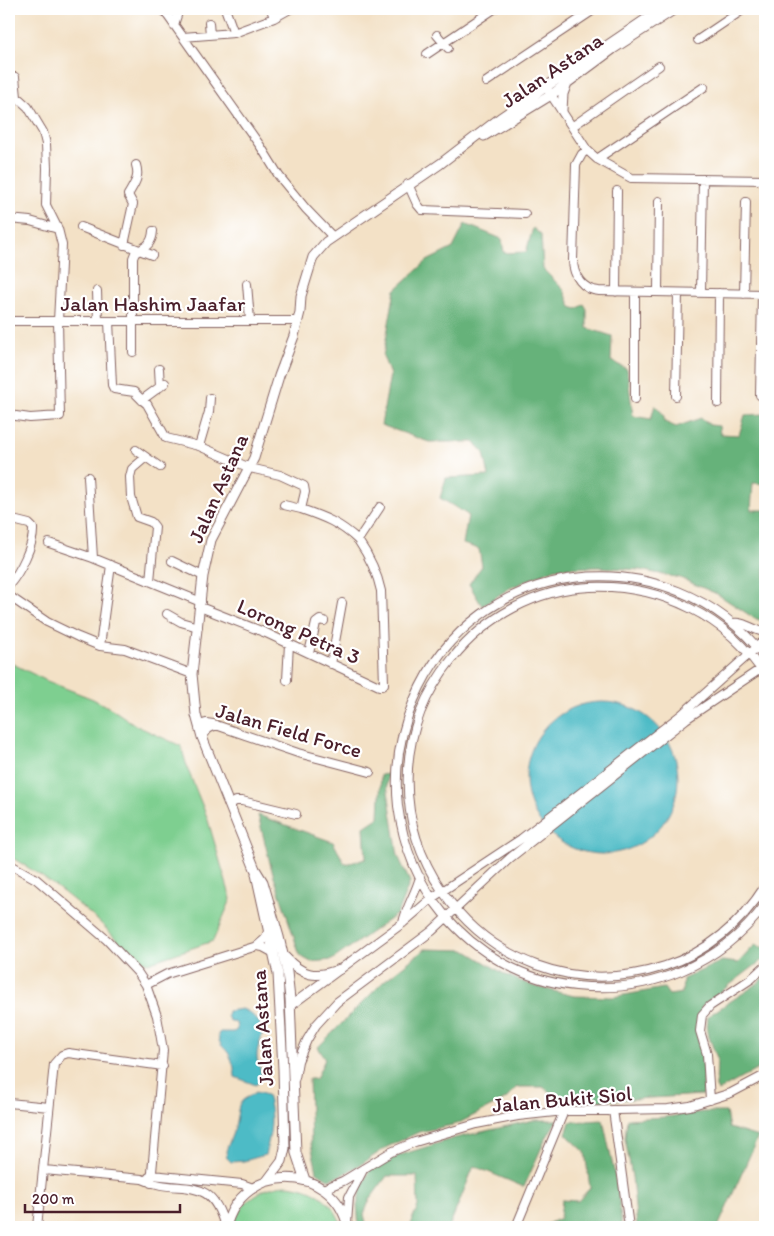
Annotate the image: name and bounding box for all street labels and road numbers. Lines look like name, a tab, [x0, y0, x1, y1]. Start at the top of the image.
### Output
street label: Jalan Astana	[497, 27, 607, 113]
street label: Jalan Hashim Jaafar	[61, 291, 246, 316]
street label: Jalan Astana	[183, 430, 253, 546]
street label: Lorong Petra 3	[234, 593, 364, 669]
street label: Jalan Field Force	[213, 697, 365, 763]
street label: Jalan Astana	[245, 969, 279, 1087]
street label: Jalan Bukit Siol	[491, 1080, 633, 1118]

